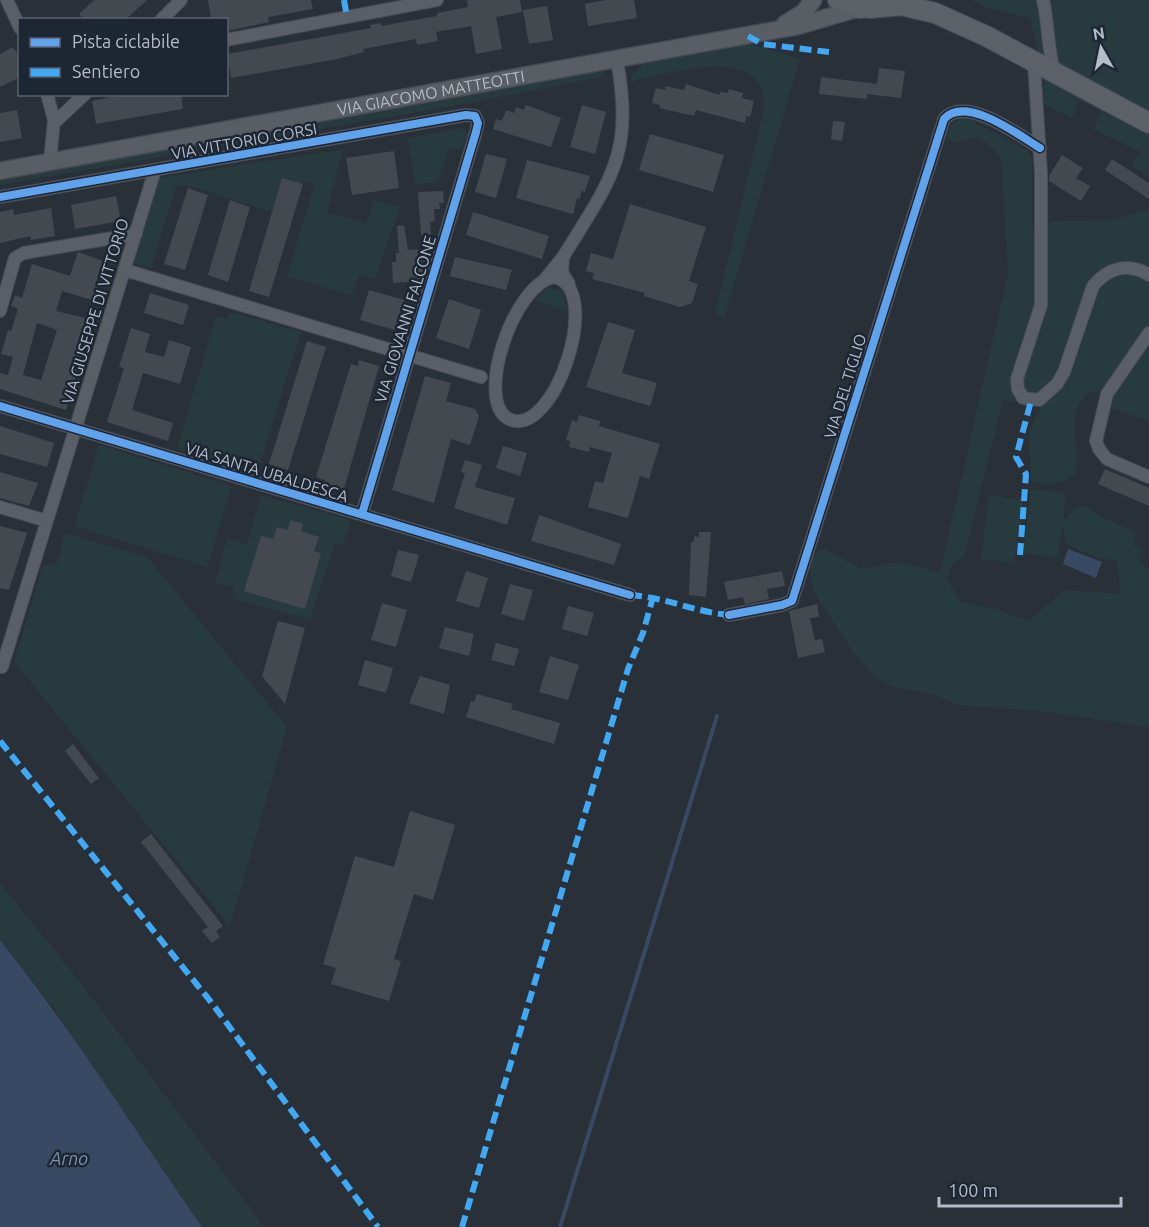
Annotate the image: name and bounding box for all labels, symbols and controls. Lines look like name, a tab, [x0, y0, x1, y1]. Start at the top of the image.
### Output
legend	[18, 18, 228, 96]
north arrow	[1071, 18, 1131, 78]
text: N	[1091, 23, 1106, 43]
text: Pista ciclabile	[72, 31, 180, 51]
text: Sentiero	[72, 61, 140, 81]
street label: VIA GIACOMO MATTEOTTI	[336, 67, 526, 119]
street label: VIA VITTORIO CORSI	[170, 119, 318, 163]
street label: VIA GIUSEPPE DI VITTORIO	[58, 216, 132, 406]
street label: VIA GIOVANNI FALCONE	[371, 233, 439, 405]
street label: VIA DEL TIGLIO	[821, 331, 869, 441]
street label: VIA SANTA UBALDESCA	[183, 439, 351, 506]
water label: Arno	[49, 1148, 88, 1168]
scale bar	[939, 1170, 1120, 1208]
text: 100 m	[948, 1180, 998, 1200]

